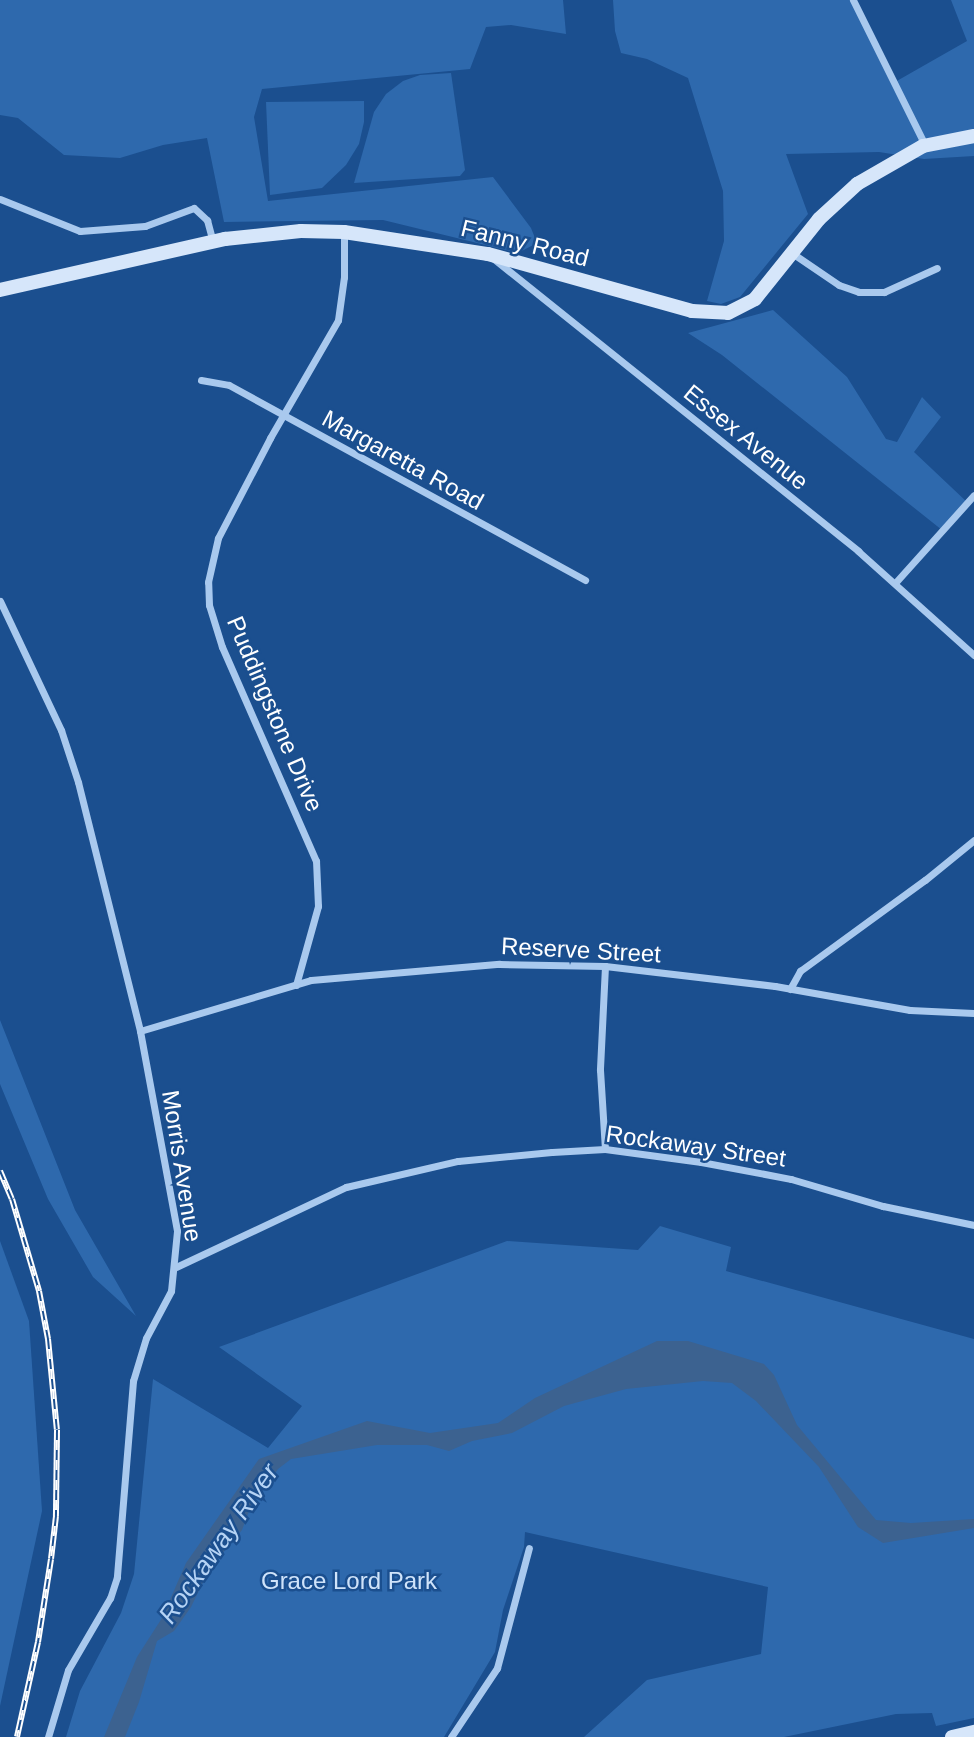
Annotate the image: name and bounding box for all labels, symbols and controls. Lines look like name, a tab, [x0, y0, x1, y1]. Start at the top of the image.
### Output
street label: Fanny Road	[458, 213, 592, 273]
street label: Essex Avenue	[677, 378, 815, 496]
street label: Margaretta Road	[317, 404, 489, 516]
street label: Puddingstone Drive	[221, 612, 329, 816]
street label: Reserve Street	[500, 931, 662, 969]
street label: Morris Avenue	[156, 1088, 208, 1244]
street label: Rockaway Street	[604, 1119, 788, 1173]
water label: Rockaway River	[152, 1458, 286, 1630]
park label: Grace Lord Park	[261, 1567, 437, 1595]

